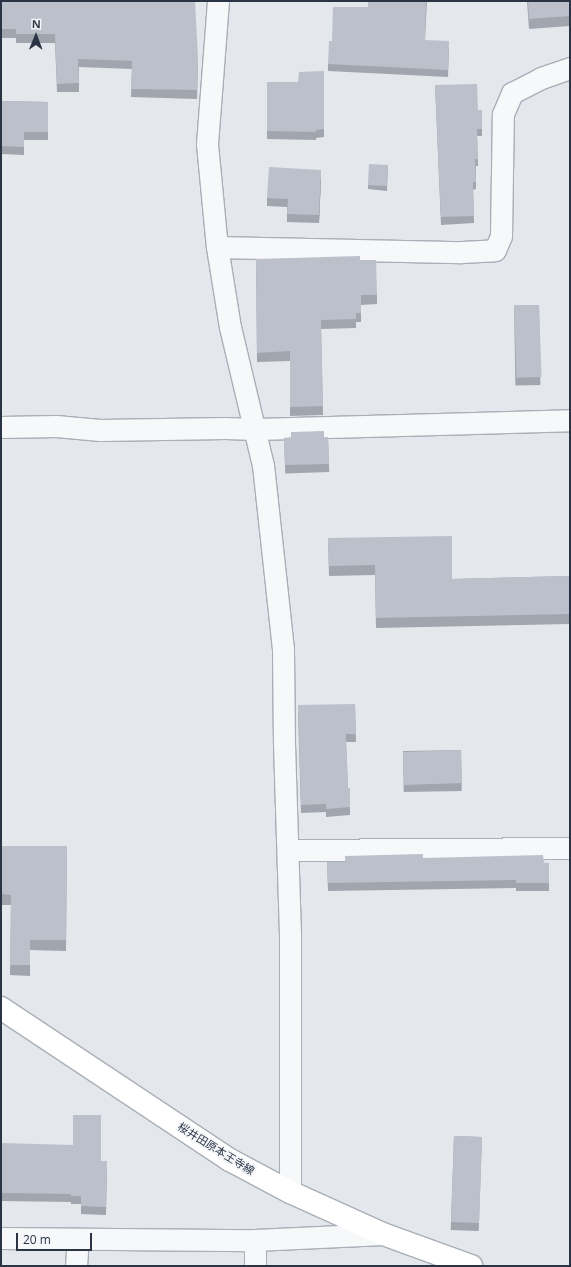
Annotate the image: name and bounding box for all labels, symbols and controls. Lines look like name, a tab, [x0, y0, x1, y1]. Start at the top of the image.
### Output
north arrow	[16, 16, 56, 56]
text: N	[32, 16, 41, 31]
street label: 桜井田原本王寺線	[175, 1120, 257, 1178]
scale bar	[18, 1225, 94, 1251]
text: 20 m	[23, 1231, 51, 1248]

